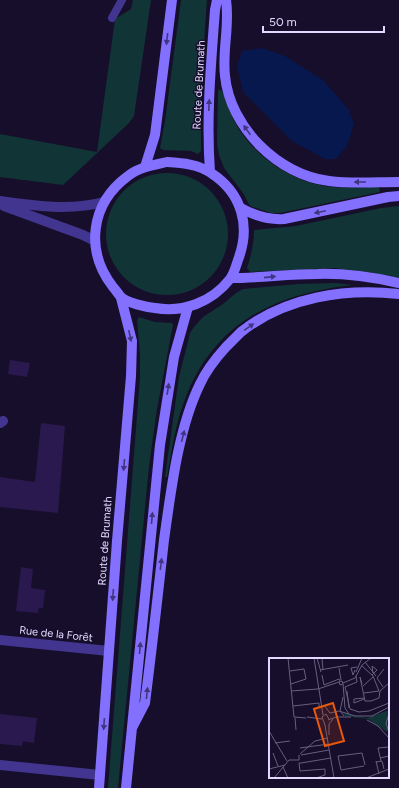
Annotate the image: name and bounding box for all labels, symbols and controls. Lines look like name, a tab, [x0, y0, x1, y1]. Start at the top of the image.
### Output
scale bar	[263, 8, 384, 34]
text: 50 m	[269, 15, 297, 29]
one-way arrow	[164, 33, 171, 45]
street label: Route de Brumath	[190, 40, 208, 130]
one-way arrow	[206, 98, 212, 111]
one-way arrow	[243, 125, 251, 135]
one-way arrow	[353, 179, 366, 185]
one-way arrow	[313, 209, 326, 215]
one-way arrow	[264, 274, 276, 280]
one-way arrow	[243, 323, 254, 331]
one-way arrow	[128, 329, 134, 342]
one-way arrow	[165, 383, 171, 395]
one-way arrow	[180, 429, 186, 441]
one-way arrow	[120, 459, 127, 471]
street label: Route de Brumath	[95, 496, 115, 586]
one-way arrow	[149, 512, 155, 524]
one-way arrow	[158, 558, 165, 570]
one-way arrow	[110, 589, 117, 601]
street label: Rue de la Forêt	[19, 624, 93, 644]
one-way arrow	[136, 642, 143, 654]
inset map	[269, 658, 389, 778]
one-way arrow	[143, 687, 150, 699]
one-way arrow	[100, 718, 107, 730]

